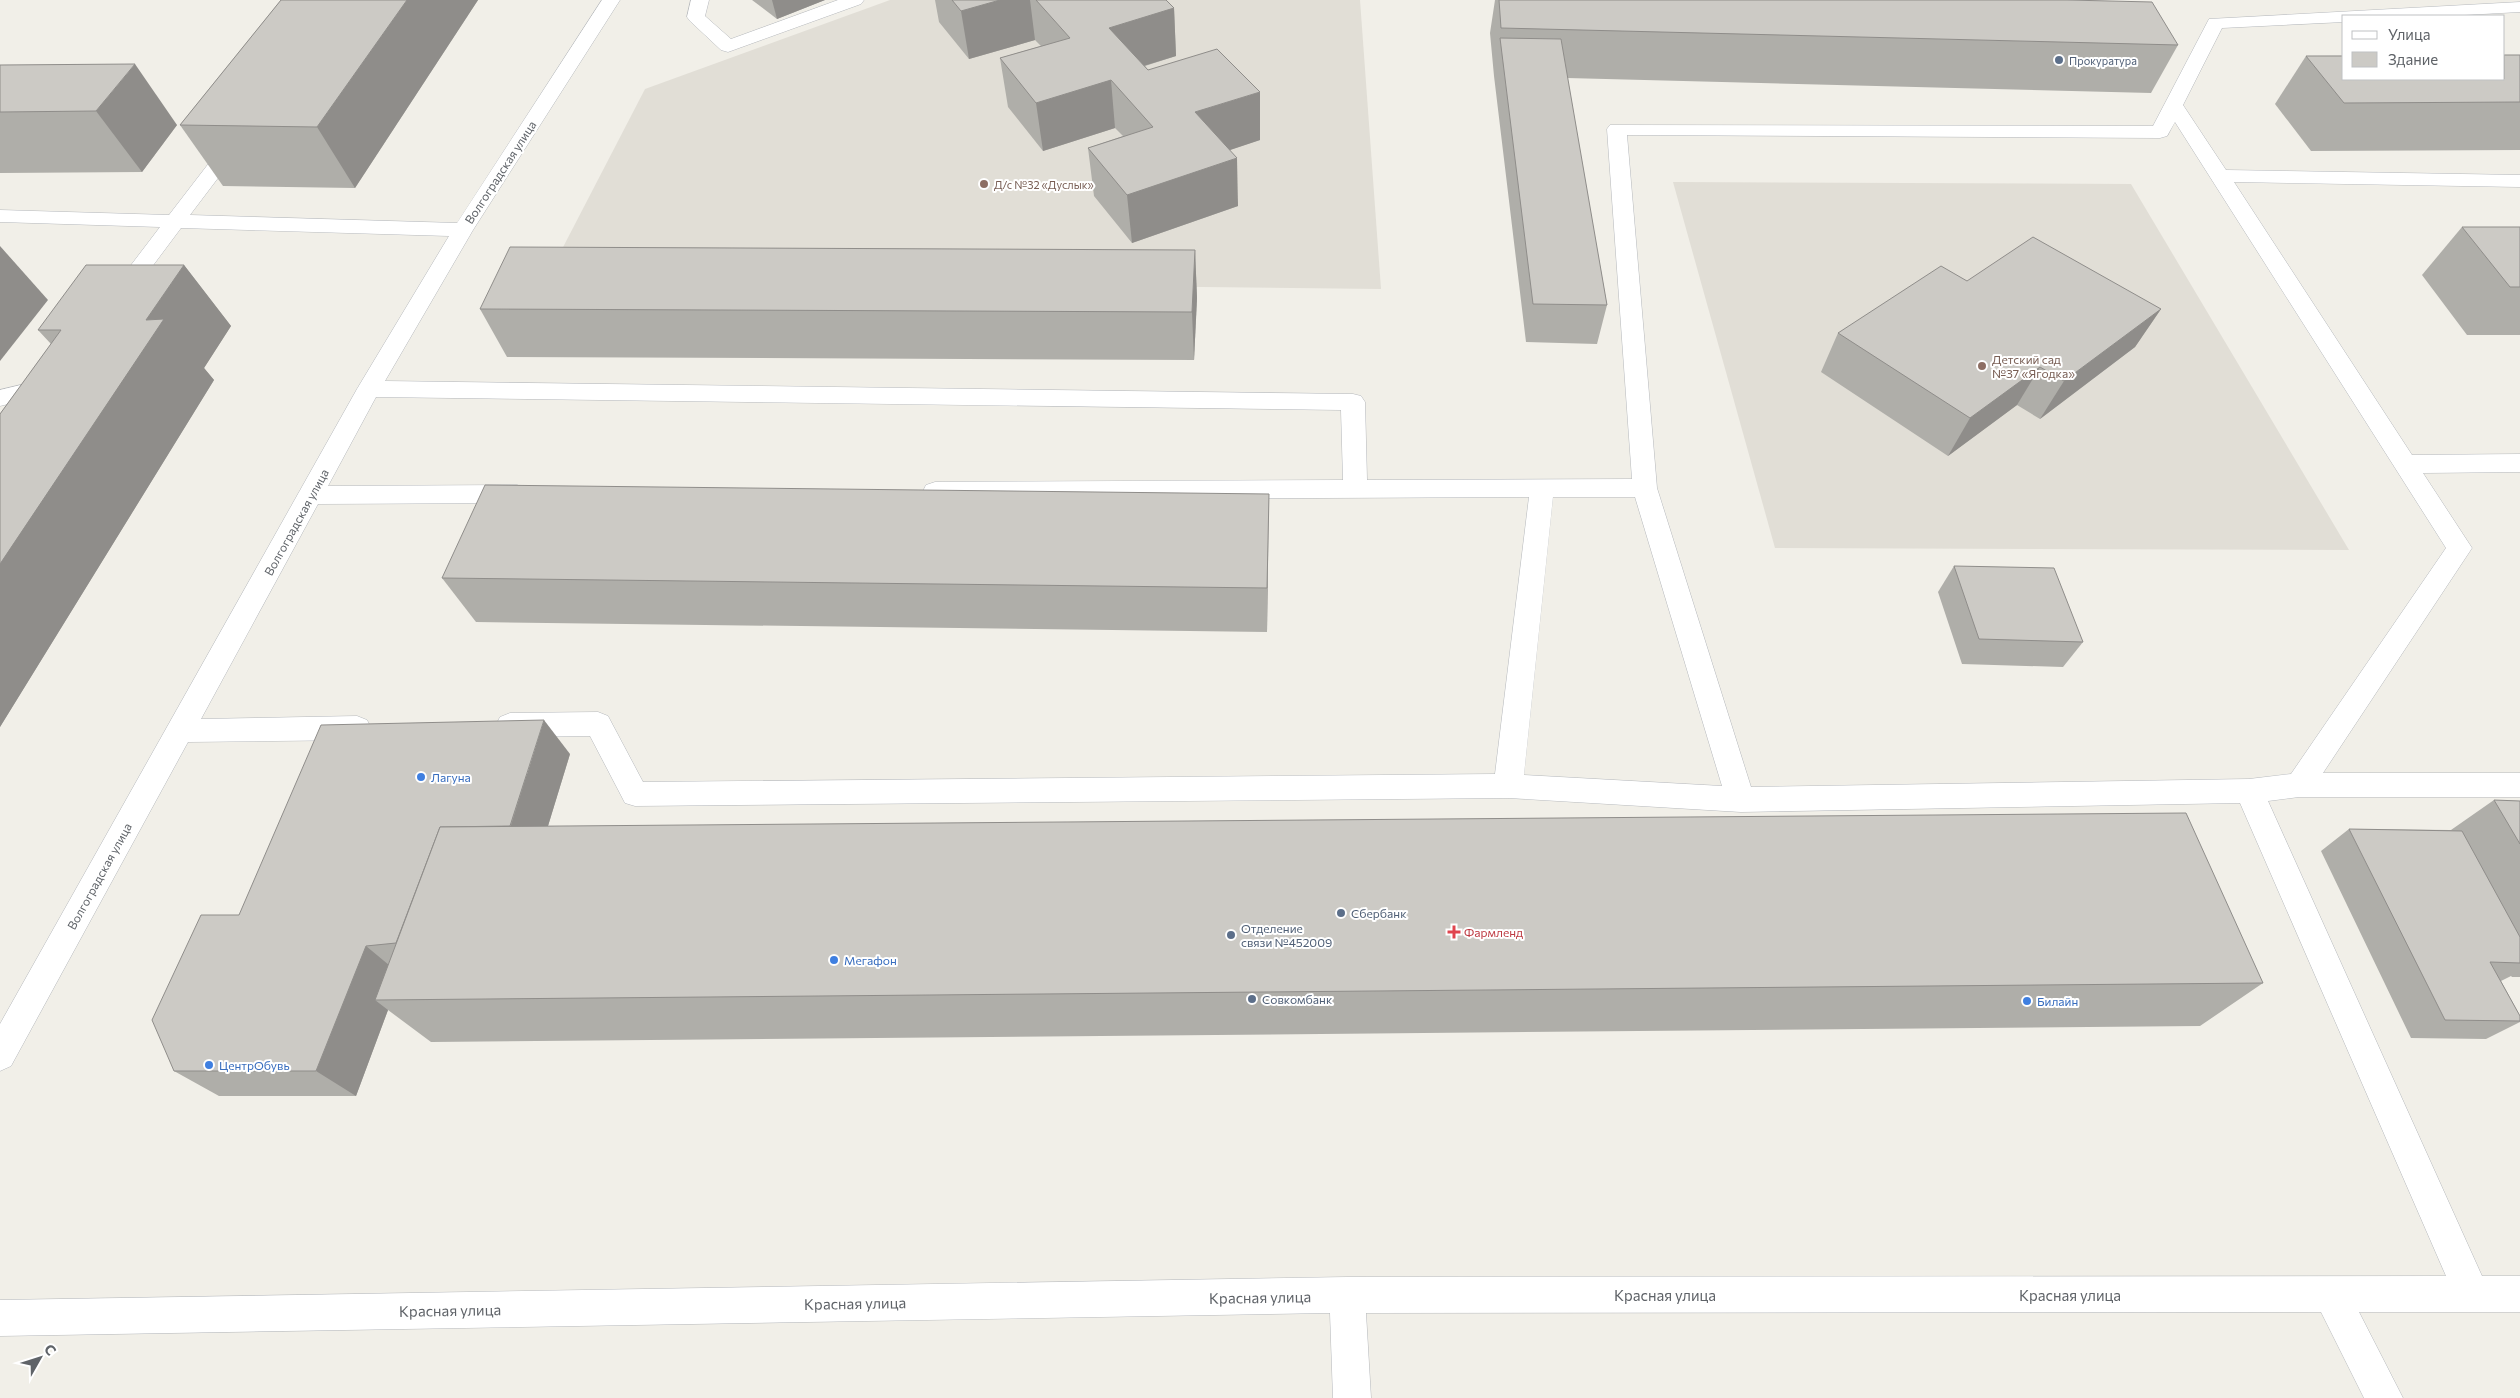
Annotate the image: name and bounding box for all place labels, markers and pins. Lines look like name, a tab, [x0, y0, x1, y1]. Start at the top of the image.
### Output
marker: Прокуратура	[2053, 54, 2065, 66]
place label: Прокуратура	[2069, 54, 2137, 67]
marker: Д/с №32 «Дуслык»	[978, 178, 990, 190]
place label: Д/с №32 «Дуслык»	[994, 178, 1094, 191]
place label: Детский сад №37 «Ягодка»	[1992, 352, 2075, 380]
marker: Детский сад №37 «Ягодка»	[1976, 360, 1988, 372]
place label: Лагуна	[431, 770, 471, 784]
marker: Лагуна	[415, 771, 427, 783]
place label: Сбербанк	[1351, 906, 1407, 920]
marker: Сбербанк	[1335, 907, 1347, 919]
place label: Отделение связи №452009	[1241, 921, 1332, 949]
place label: Фармленд	[1464, 925, 1523, 939]
marker: Фармленд	[1448, 926, 1460, 938]
marker: Отделение связи №452009	[1225, 929, 1237, 941]
place label: Мегафон	[844, 953, 897, 967]
marker: Мегафон	[828, 954, 840, 966]
place label: Совкомбанк	[1262, 992, 1333, 1006]
marker: Совкомбанк	[1246, 993, 1258, 1005]
place label: Билайн	[2037, 994, 2078, 1008]
marker: Билайн	[2021, 995, 2033, 1007]
place label: ЦентрОбувь	[219, 1058, 290, 1072]
marker: ЦентрОбувь	[203, 1059, 215, 1071]

